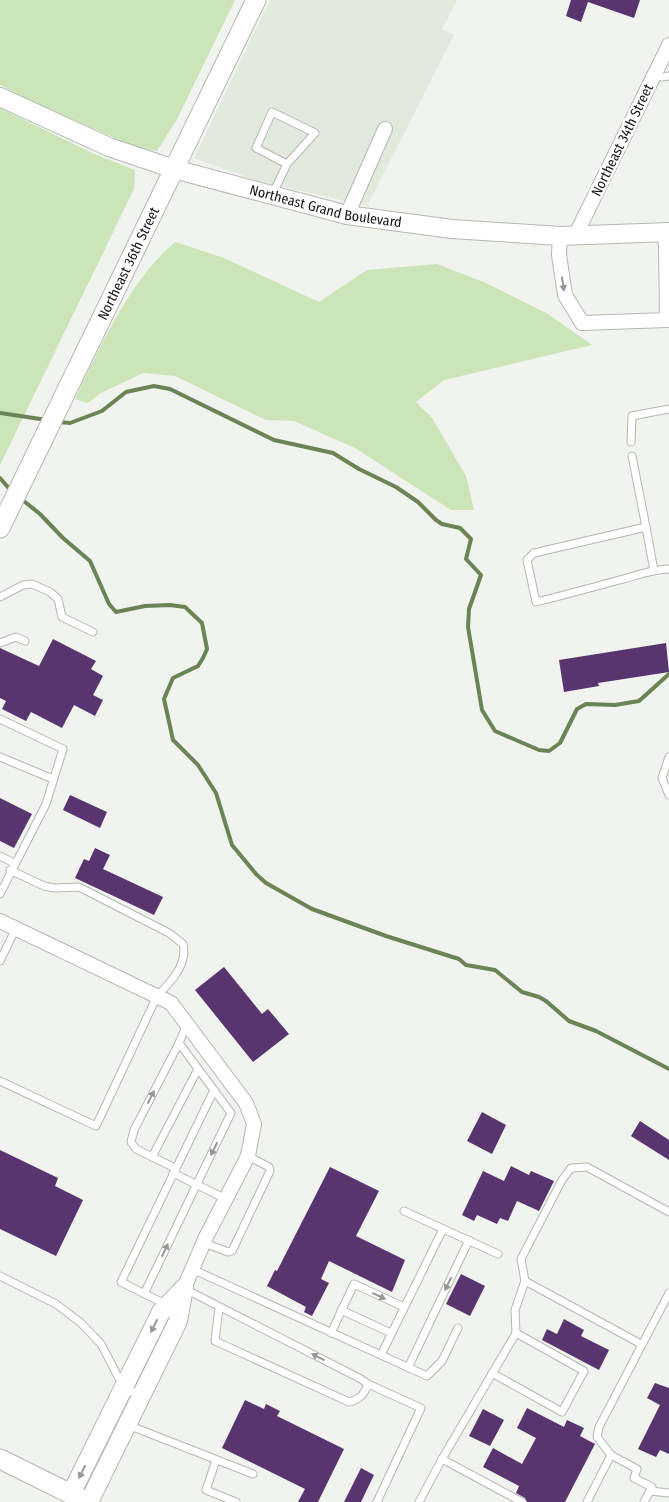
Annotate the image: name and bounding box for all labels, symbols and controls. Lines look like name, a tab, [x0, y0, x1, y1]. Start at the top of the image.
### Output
street label: Northeast 34th Street	[588, 81, 657, 199]
street label: Northeast Grand Boulevard	[248, 181, 403, 231]
street label: Northeast 36th Street	[94, 204, 163, 323]
one-way arrow	[559, 277, 567, 293]
one-way arrow	[147, 1090, 155, 1105]
one-way arrow	[210, 1142, 218, 1156]
one-way arrow	[161, 1243, 169, 1257]
one-way arrow	[443, 1277, 451, 1291]
one-way arrow	[372, 1292, 386, 1300]
one-way arrow	[150, 1319, 158, 1333]
one-way arrow	[311, 1353, 325, 1361]
one-way arrow	[78, 1464, 86, 1479]

